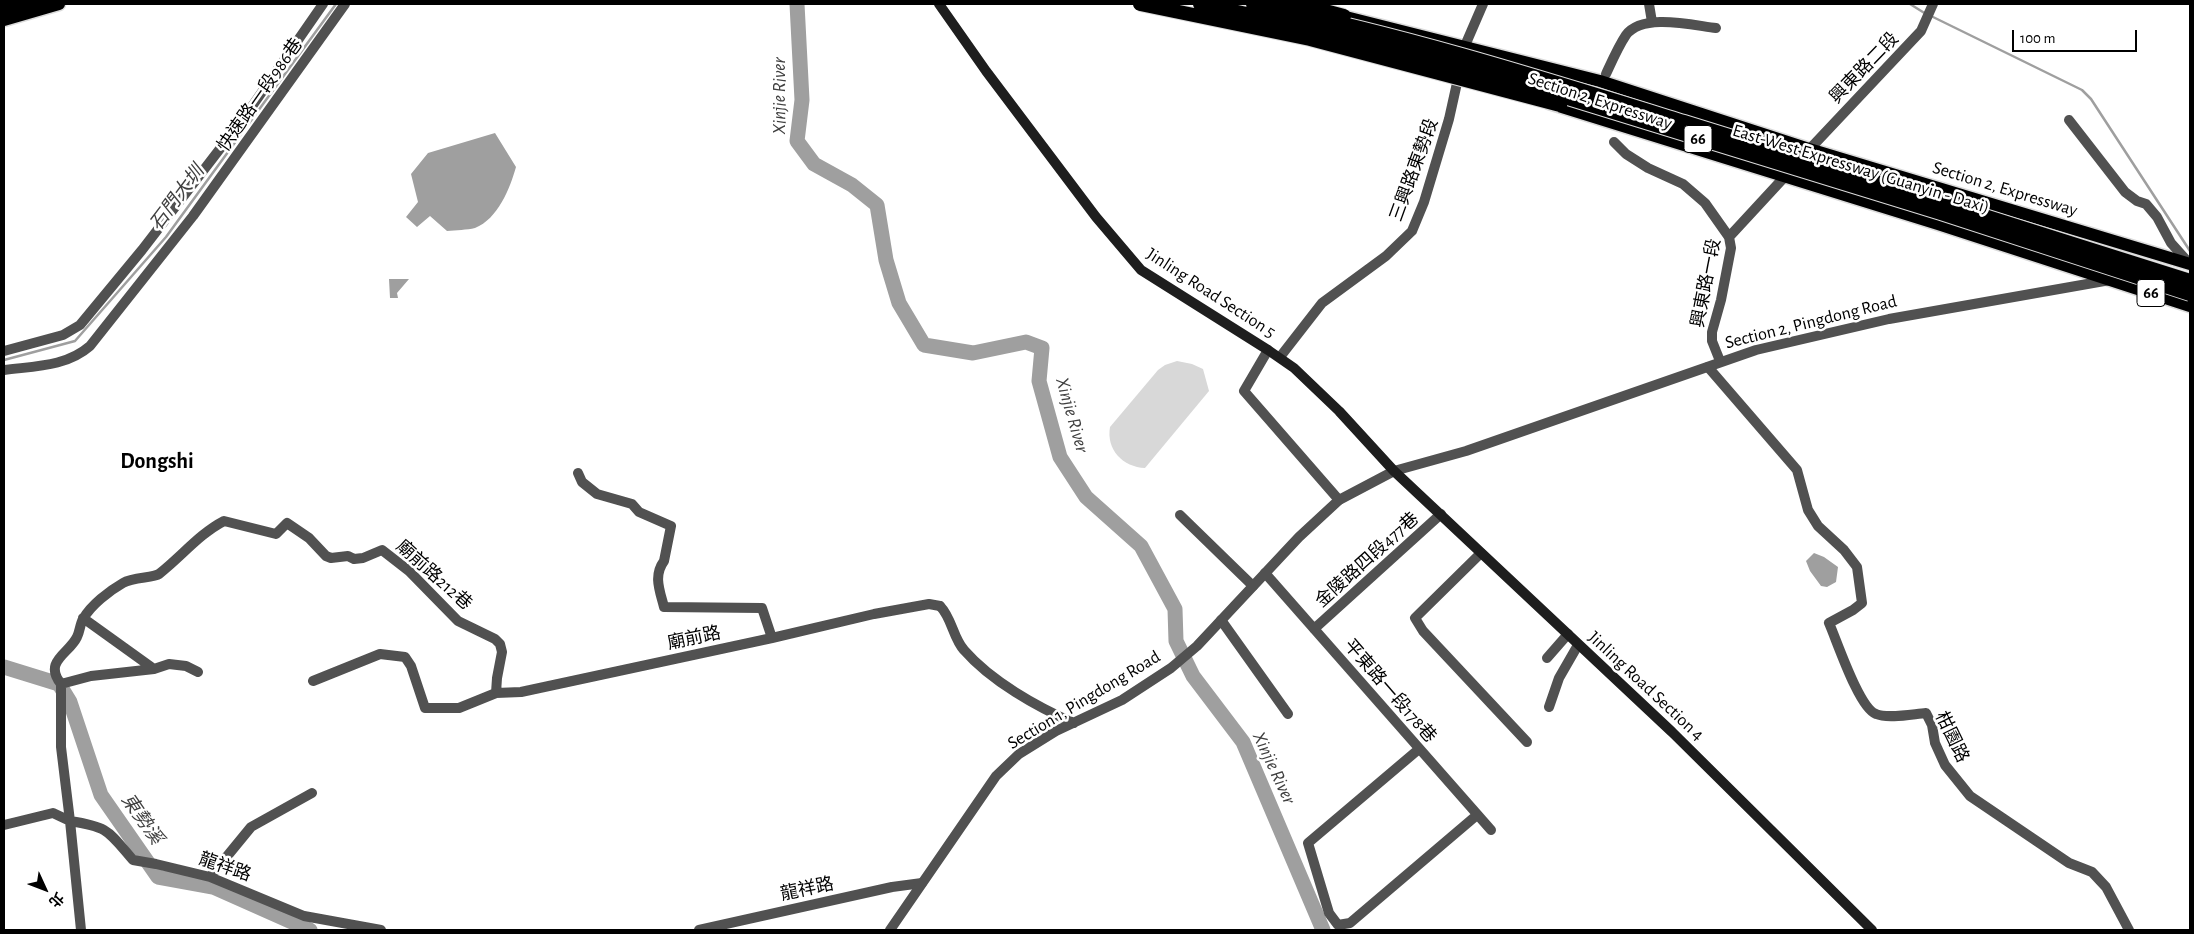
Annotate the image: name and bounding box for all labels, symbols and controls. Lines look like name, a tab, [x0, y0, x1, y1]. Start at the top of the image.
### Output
scale bar	[2014, 20, 2139, 52]
street label: 興東路二段	[1825, 28, 1903, 108]
text: 100 m	[2020, 31, 2055, 46]
street label: 快速路一段986巷	[213, 34, 307, 156]
water label: Xinjie River	[768, 57, 790, 135]
street label: Section 2, Expressway	[1525, 68, 1675, 134]
street label: 三興路東勢段	[1385, 116, 1443, 224]
street label: East-West Expressway (Guanyin - Daxi)	[1730, 120, 1992, 218]
road number: 66	[1684, 126, 1712, 152]
street label: Section 2, Expressway	[1930, 157, 2080, 221]
water label: 石門大圳	[145, 161, 209, 235]
street label: 興東路一段	[1687, 237, 1725, 329]
street label: Jinling Road Section 5	[1142, 243, 1280, 343]
road number: 66	[2137, 280, 2165, 306]
street label: Section 2, Pingdong Road	[1723, 290, 1899, 354]
water label: Xinjie River	[1050, 375, 1094, 455]
district label: Dongshi	[120, 448, 194, 474]
street label: 金陵路四段477巷	[1311, 508, 1423, 612]
street label: 廟前路212巷	[392, 535, 476, 615]
street label: 廟前路	[665, 622, 723, 654]
street label: Jinling Road Section 4	[1583, 627, 1709, 745]
street label: 平東路一段178巷	[1339, 635, 1441, 747]
street label: Section 1, Pingdong Road	[1004, 646, 1164, 754]
street label: 柑園路	[1930, 708, 1974, 766]
water label: Xinjie River	[1247, 728, 1301, 808]
water label: 東勢溪	[116, 789, 168, 849]
street label: 龍祥路	[196, 848, 254, 886]
north arrow	[20, 864, 70, 914]
street label: 龍祥路	[778, 873, 836, 905]
text: 北	[46, 889, 66, 909]

